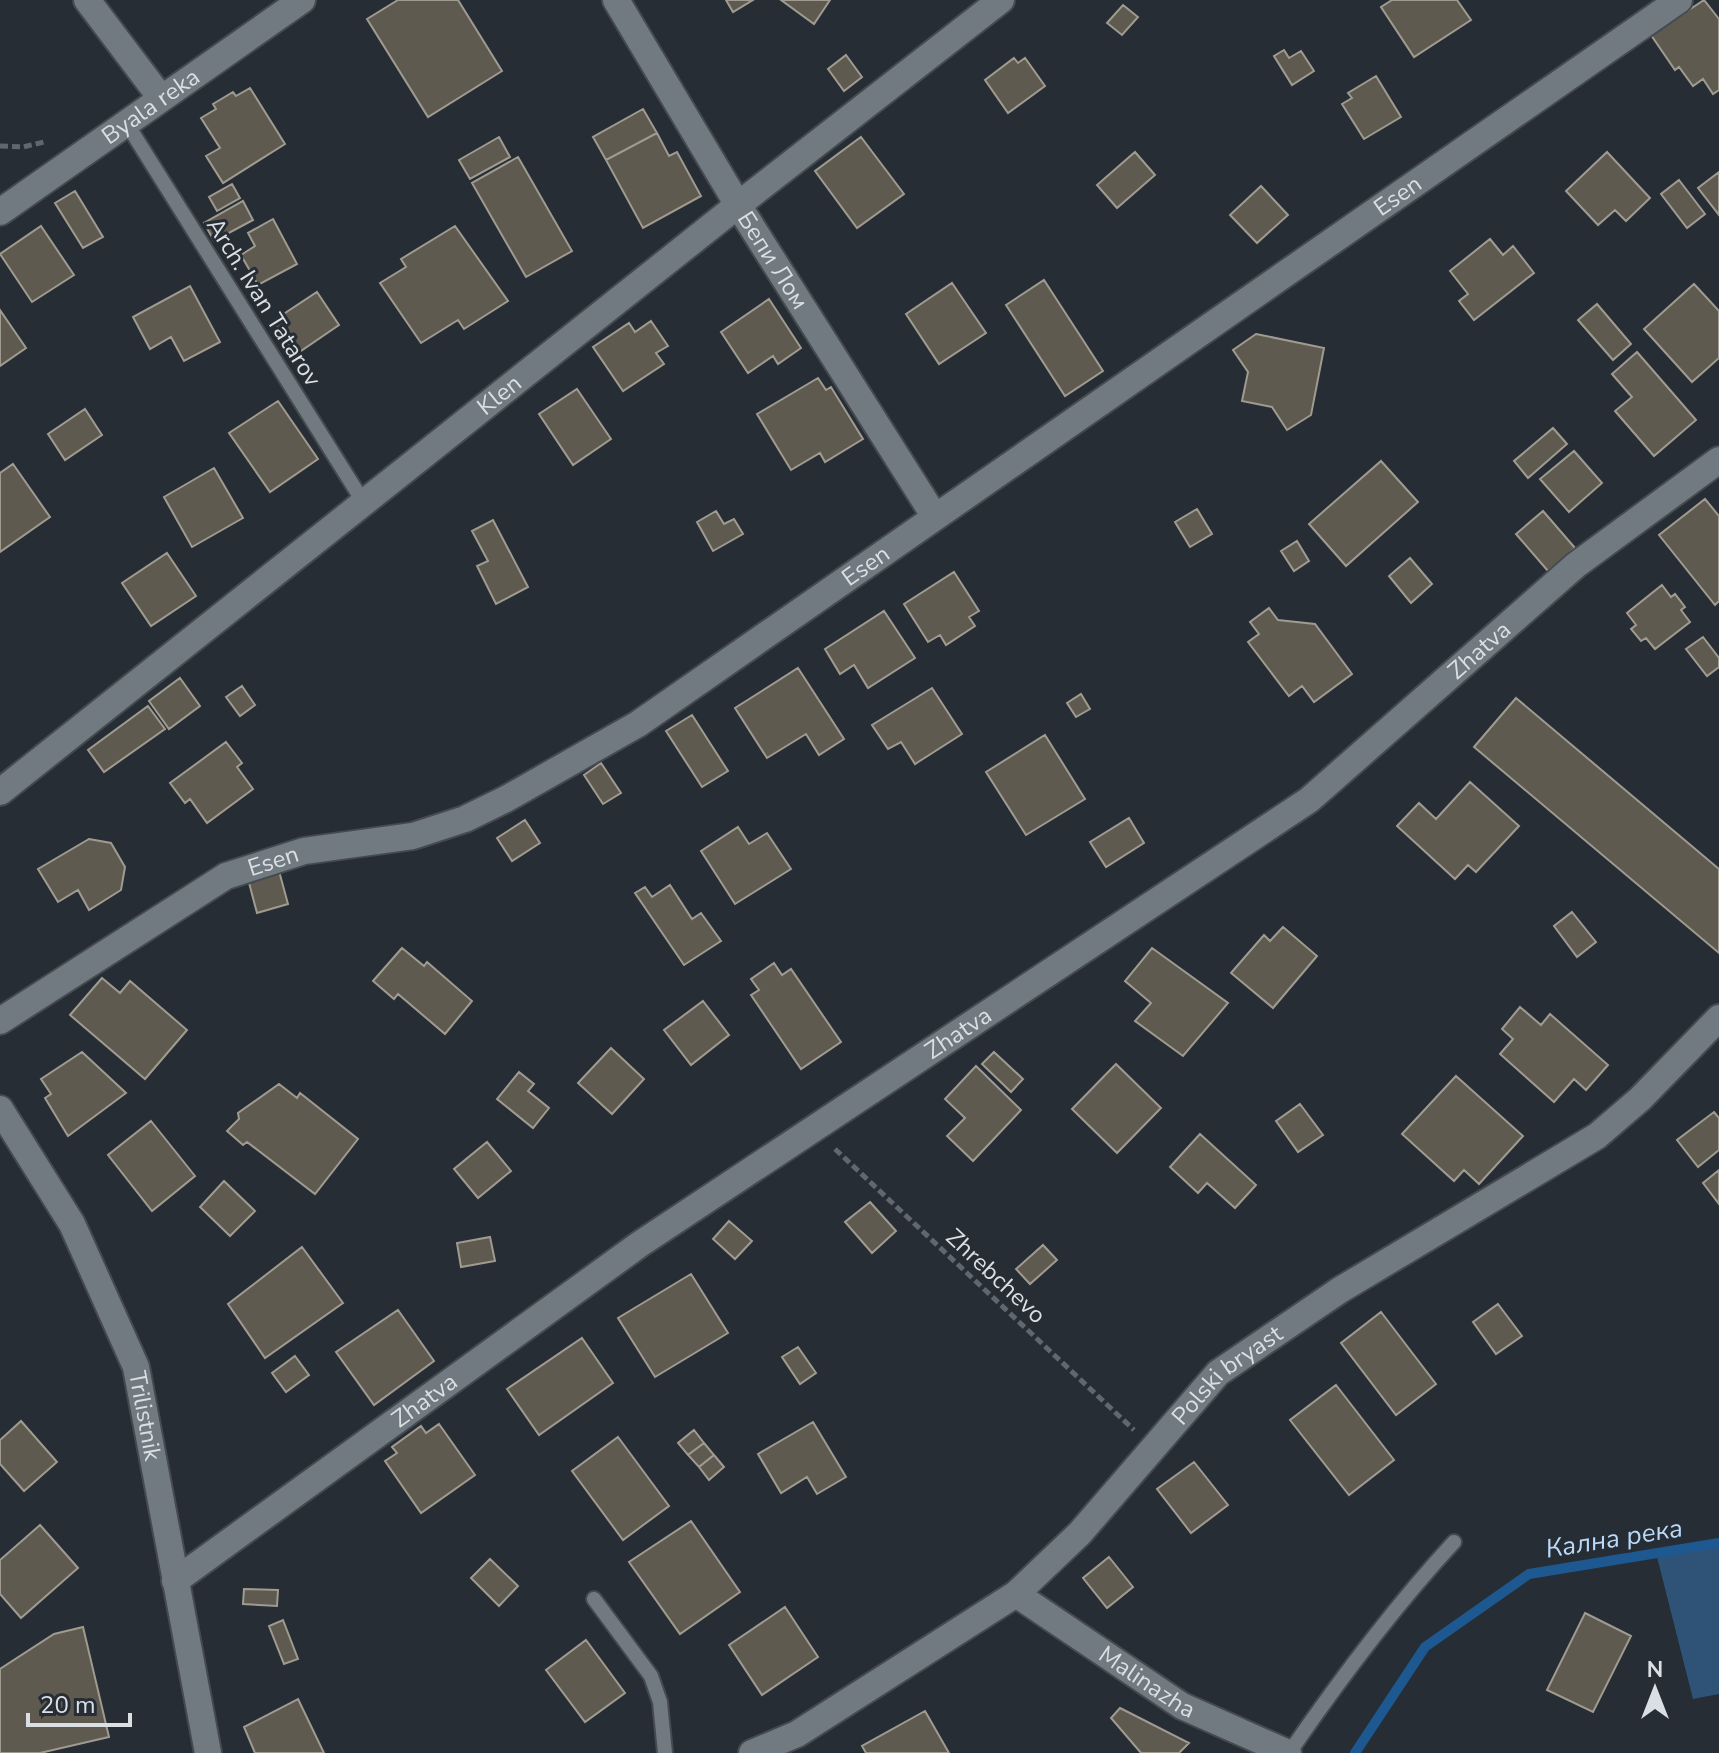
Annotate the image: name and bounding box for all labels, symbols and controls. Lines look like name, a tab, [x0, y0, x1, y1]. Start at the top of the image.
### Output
street label: Byala reka	[95, 61, 206, 152]
street label: Esen	[1367, 168, 1428, 224]
street label: Бепи Лом	[730, 205, 816, 316]
street label: Arch. Ivan Tatarov	[199, 211, 329, 393]
street label: Klen	[470, 367, 528, 422]
street label: Esen	[835, 538, 896, 594]
street label: Zhatva	[1441, 614, 1518, 687]
street label: Esen	[244, 838, 303, 884]
street label: Zhatva	[918, 999, 998, 1067]
street label: Zhrebchevo	[939, 1221, 1053, 1331]
street label: Polski bryast	[1164, 1317, 1289, 1432]
street label: Zhatva	[385, 1366, 464, 1435]
street label: Trilistnik	[121, 1368, 169, 1464]
water label: Кална река	[1543, 1510, 1685, 1567]
street label: Malinazha	[1093, 1638, 1200, 1726]
north arrow	[1615, 1649, 1695, 1729]
text: N	[1647, 1655, 1663, 1685]
scale bar	[28, 1677, 130, 1727]
text: 20 m	[40, 1689, 96, 1721]

